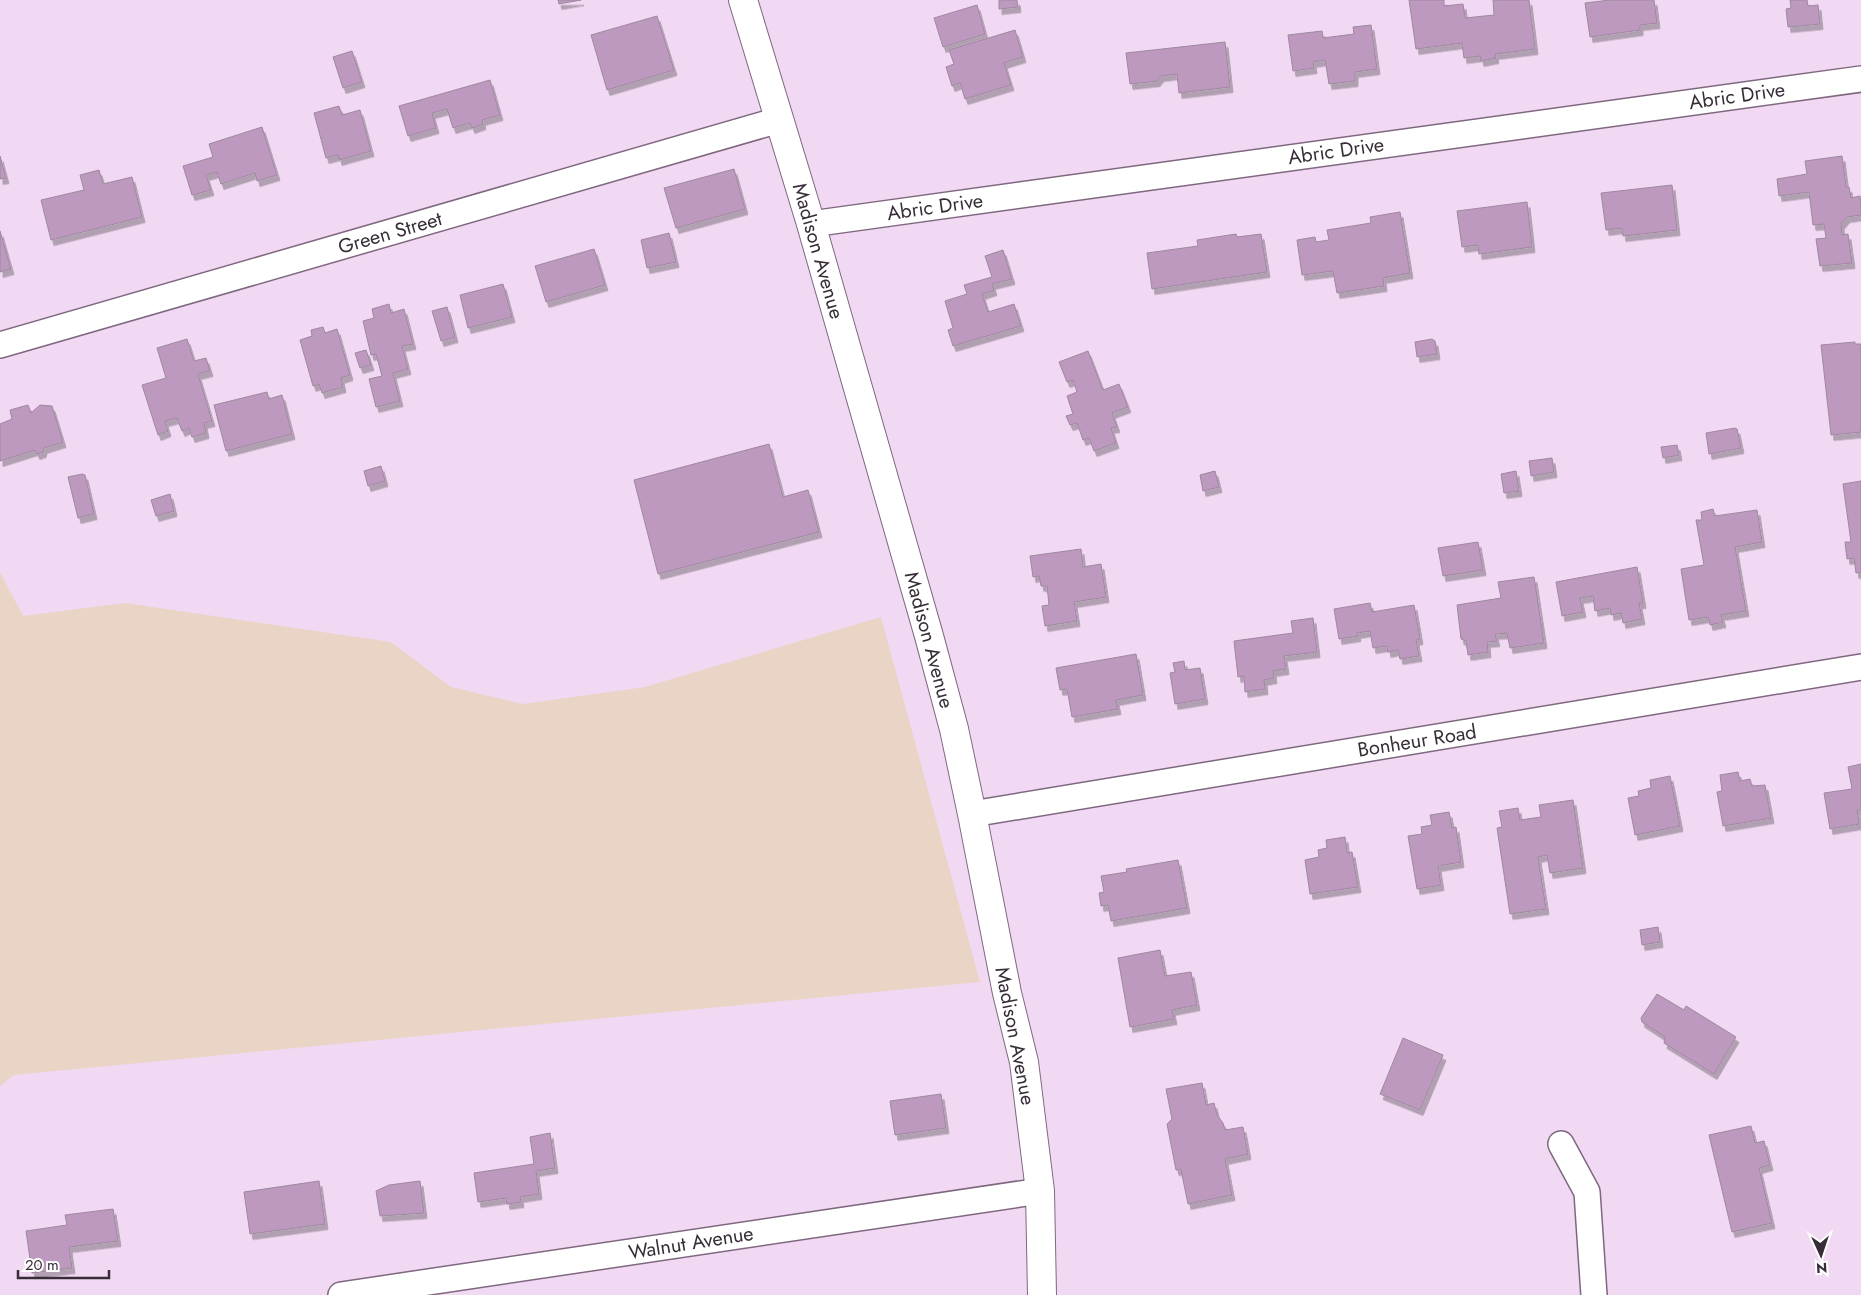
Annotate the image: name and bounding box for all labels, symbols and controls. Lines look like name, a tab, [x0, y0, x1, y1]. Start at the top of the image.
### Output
street label: Abric Drive	[1687, 75, 1787, 117]
street label: Abric Drive	[1286, 130, 1386, 172]
street label: Madison Avenue	[785, 180, 851, 322]
street label: Abric Drive	[885, 186, 985, 228]
street label: Green Street	[335, 204, 446, 262]
street label: Madison Avenue	[897, 569, 961, 711]
street label: Bonheur Road	[1356, 717, 1478, 765]
street label: Madison Avenue	[987, 964, 1043, 1108]
street label: Walnut Avenue	[626, 1219, 756, 1267]
north arrow	[1796, 1230, 1846, 1280]
scale bar	[18, 1248, 109, 1280]
text: 20 m	[25, 1254, 59, 1276]
text: N	[1816, 1258, 1828, 1278]

